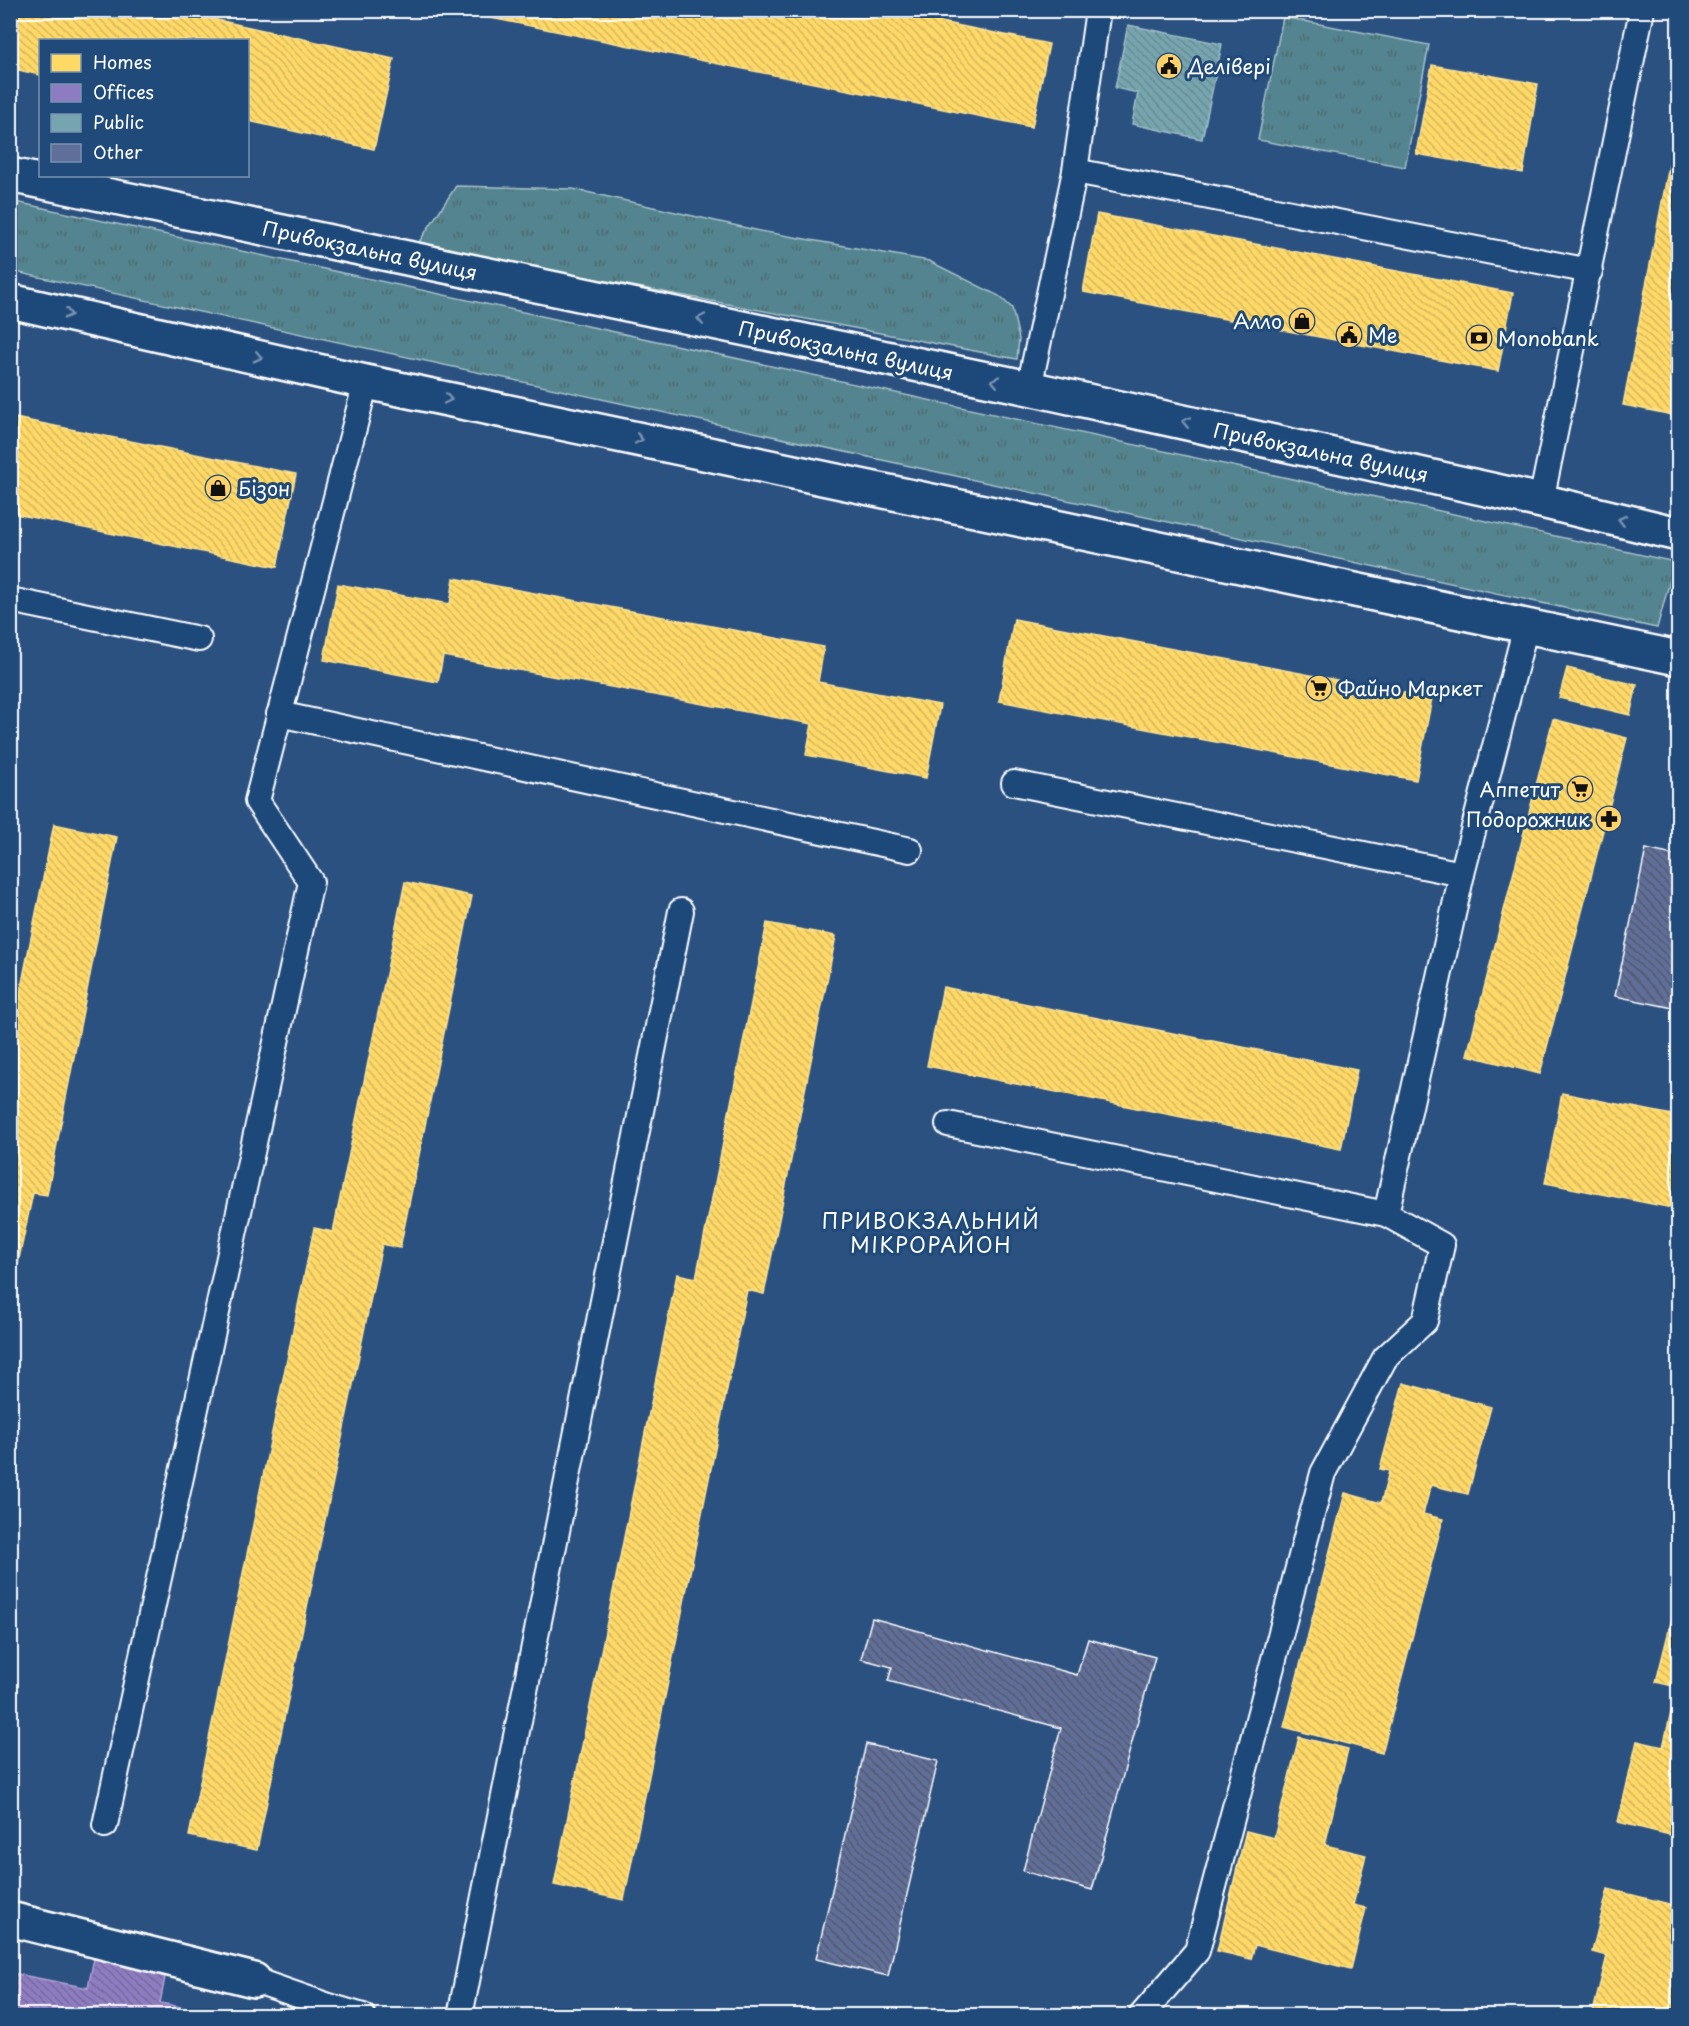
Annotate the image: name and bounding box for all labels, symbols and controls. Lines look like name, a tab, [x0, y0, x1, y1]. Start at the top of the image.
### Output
legend	[39, 39, 249, 177]
text: Homes	[93, 48, 151, 75]
public building icon: Делівері	[1154, 51, 1184, 81]
place label: Делівері	[1187, 51, 1271, 81]
text: Offices	[93, 78, 154, 105]
text: Public	[93, 108, 144, 135]
text: Other	[93, 138, 143, 165]
street label: Привокзальна вулиця	[260, 213, 480, 287]
place label: Алло	[1233, 306, 1282, 336]
shop icon: Алло	[1287, 306, 1317, 336]
one-way arrow	[62, 307, 72, 320]
street label: Привокзальна вулиця	[736, 313, 956, 387]
one-way arrow	[697, 314, 707, 327]
public building icon: Me	[1334, 320, 1364, 350]
place label: Me	[1368, 320, 1397, 350]
bank icon: Monobank	[1464, 323, 1494, 353]
place label: Monobank	[1498, 323, 1599, 353]
one-way arrow	[252, 350, 262, 363]
one-way arrow	[990, 375, 1000, 388]
one-way arrow	[443, 392, 453, 405]
street label: Привокзальна вулиця	[1211, 415, 1431, 489]
one-way arrow	[1181, 417, 1191, 430]
one-way arrow	[634, 432, 644, 445]
shop icon: Бізон	[203, 473, 233, 503]
place label: Бізон	[238, 473, 290, 503]
one-way arrow	[1617, 515, 1627, 528]
supermarket icon: Файно Маркет	[1304, 673, 1334, 703]
place label: Файно Маркет	[1338, 673, 1483, 703]
place label: Аппетит	[1479, 774, 1560, 804]
supermarket icon: Аппетит	[1565, 774, 1595, 804]
place label: Подорожник	[1466, 804, 1590, 834]
pharmacy icon: Подорожник	[1594, 804, 1624, 834]
district label: ПРИВОКЗАЛЬНИЙ МІКРОРАЙОН	[822, 1204, 1040, 1260]

